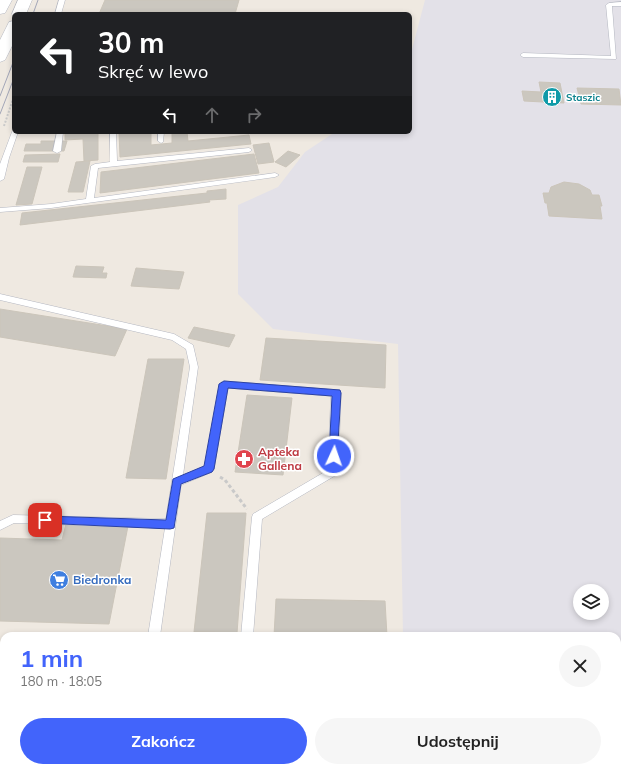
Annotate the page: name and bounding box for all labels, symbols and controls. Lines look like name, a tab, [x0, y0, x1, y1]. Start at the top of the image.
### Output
text: 30 m	[98, 25, 164, 60]
icon: left	[32, 28, 84, 80]
text: Skręć w lewo	[98, 60, 208, 83]
building icon: Staszic	[541, 86, 563, 108]
place label: Staszic	[566, 91, 600, 104]
icon: left	[159, 104, 181, 126]
icon: ahead	[201, 104, 223, 126]
icon: right	[243, 104, 265, 126]
position arrow	[313, 435, 355, 477]
place label: Apteka Gallena	[258, 444, 302, 473]
pharmacy icon: Apteka Gallena	[233, 448, 255, 470]
pin	[28, 503, 62, 537]
icon: arrive	[34, 509, 56, 531]
supermarket icon: Biedronka	[48, 569, 70, 591]
place label: Biedronka	[73, 572, 131, 587]
map controls	[573, 584, 609, 620]
button: layers	[573, 584, 609, 620]
text: 1 min	[20, 643, 83, 673]
button: close	[559, 645, 601, 687]
text: 180 m · 18:05	[20, 673, 102, 689]
button: Zakończ	[20, 718, 307, 764]
button: Udostępnij	[315, 718, 601, 764]

